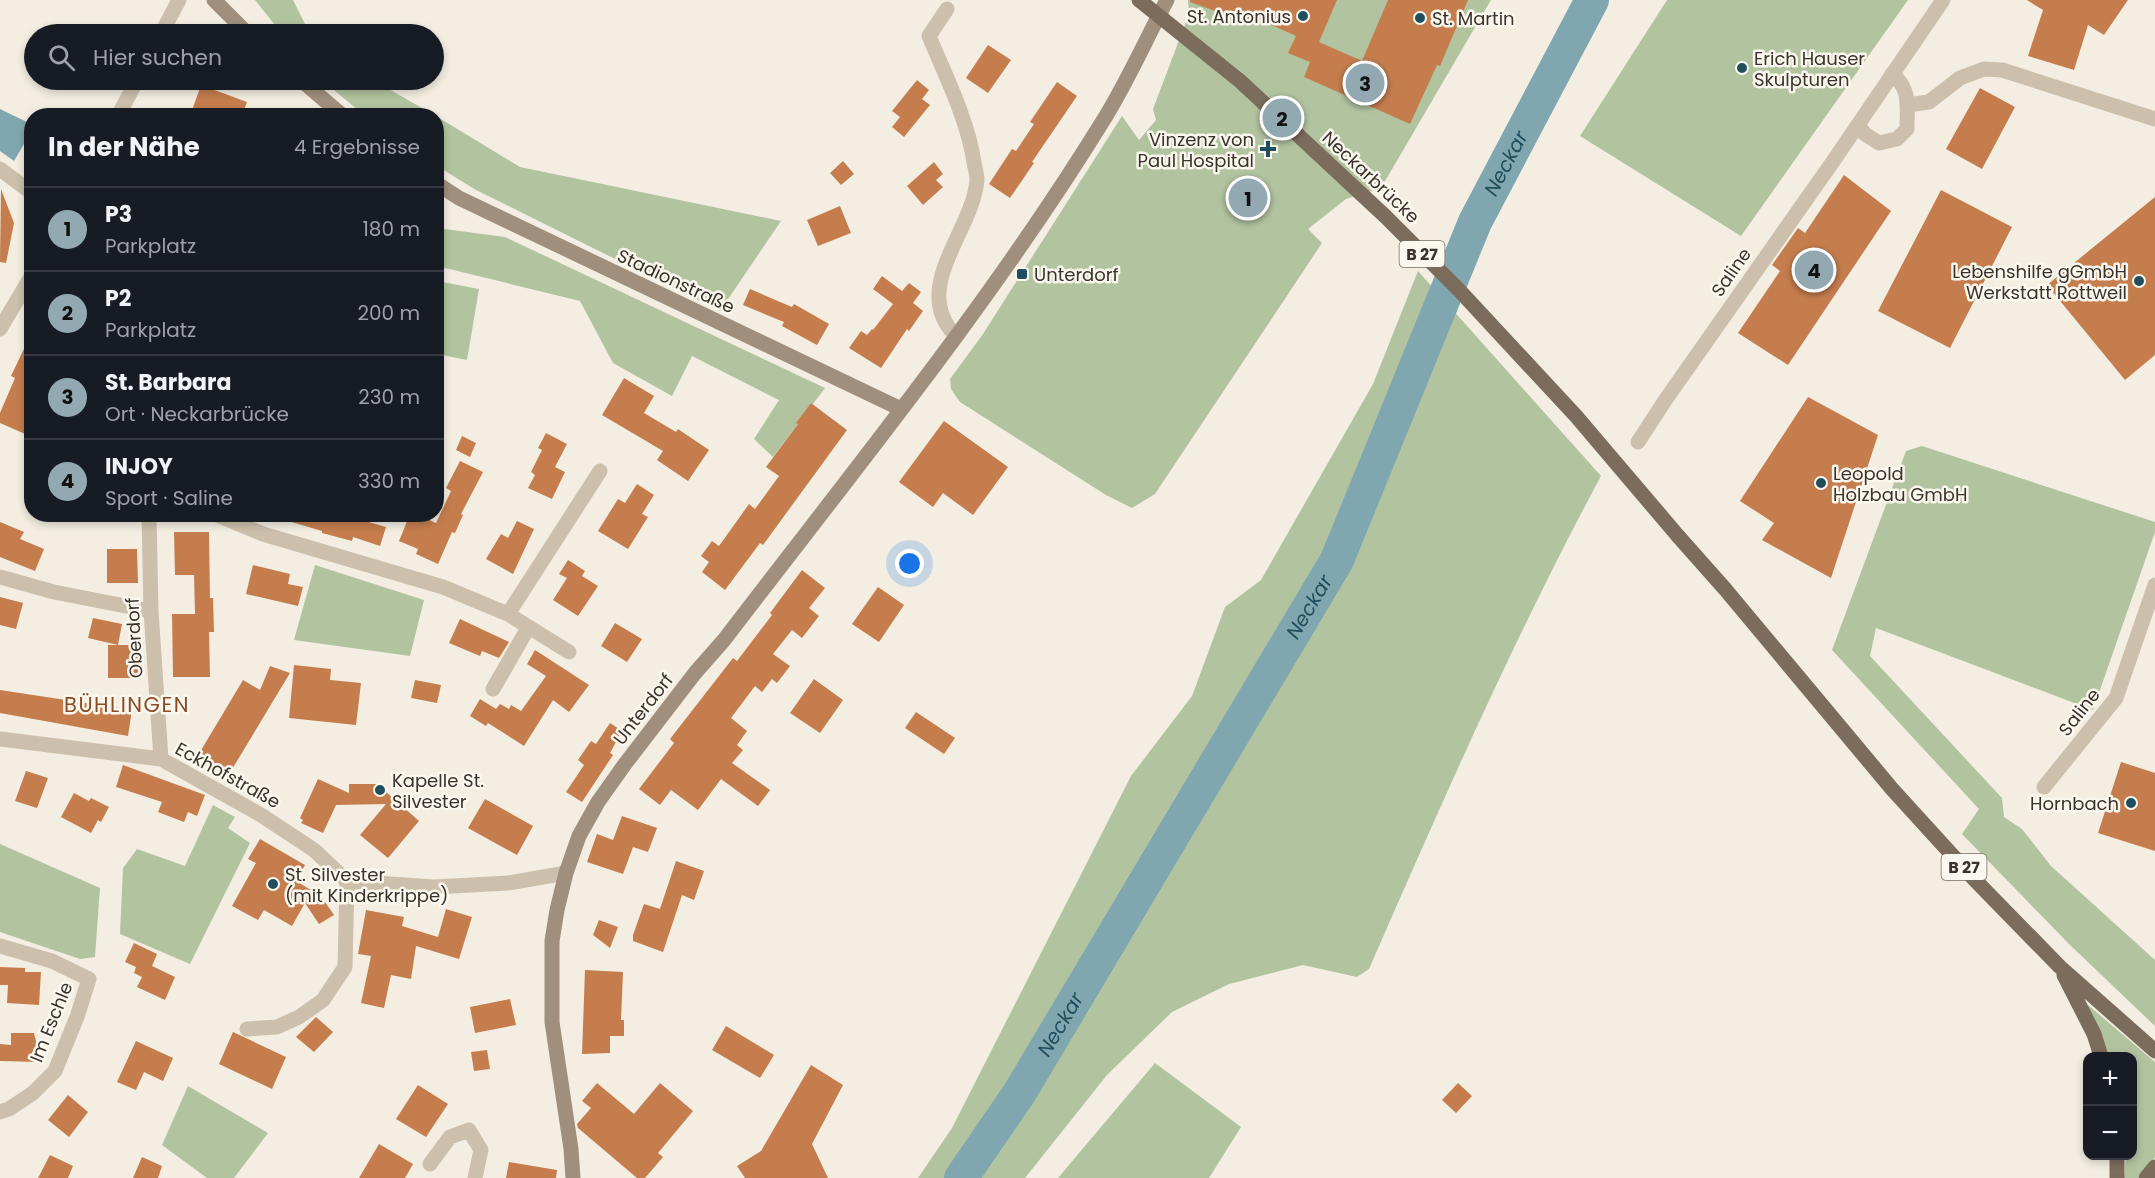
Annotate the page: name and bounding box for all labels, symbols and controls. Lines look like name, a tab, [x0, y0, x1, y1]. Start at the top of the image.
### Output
place label: St. Antonius	[1187, 4, 1291, 29]
place label: St. Martin	[1432, 6, 1515, 31]
marker: St. Antonius	[1296, 9, 1310, 23]
marker: St. Martin	[1413, 11, 1427, 25]
search box	[24, 24, 444, 90]
icon: search	[45, 41, 78, 74]
text: Hier suchen	[93, 42, 222, 73]
place label: Erich Hauser Skulpturen	[1754, 46, 1865, 92]
pin: 3	[1346, 60, 1384, 106]
marker: Erich Hauser Skulpturen	[1735, 61, 1749, 75]
pin: 2	[1262, 96, 1302, 140]
street label: Neckarbrücke	[1317, 125, 1425, 229]
water label: Neckar	[1477, 125, 1535, 201]
place label: Vinzenz von Paul Hospital	[1138, 127, 1254, 173]
text: In der Nähe	[48, 129, 200, 165]
text: 4 Ergebnisse	[294, 133, 420, 161]
marker: Vinzenz von Paul Hospital	[1259, 140, 1277, 158]
pin: 1	[1228, 176, 1268, 220]
text: P3	[105, 199, 132, 230]
text: 1	[64, 215, 71, 243]
text: 180 m	[362, 215, 420, 243]
text: Parkplatz	[105, 232, 196, 260]
road number: B 27	[1400, 241, 1444, 267]
street label: Stadionstraße	[613, 243, 739, 319]
street label: Saline	[1705, 243, 1757, 301]
pin: 4	[1794, 248, 1834, 292]
place label: Lebenshilfe gGmbH Werkstatt Rottweil	[1952, 259, 2127, 305]
place label: Unterdorf	[1034, 262, 1118, 287]
marker: Unterdorf	[1015, 267, 1029, 281]
marker: Lebenshilfe gGmbH Werkstatt Rottweil	[2132, 274, 2146, 288]
text: P2	[105, 283, 131, 314]
text: 2	[62, 299, 73, 327]
text: 200 m	[357, 299, 420, 327]
text: Parkplatz	[105, 316, 196, 344]
text: St. Barbara	[105, 367, 231, 398]
text: 3	[61, 383, 74, 411]
text: 230 m	[358, 383, 420, 411]
text: Ort · Neckarbrücke	[105, 400, 289, 428]
text: INJOY	[105, 451, 173, 482]
place label: Leopold Holzbau GmbH	[1833, 461, 1967, 507]
text: 4	[61, 467, 74, 495]
text: 330 m	[358, 467, 420, 495]
marker: Leopold Holzbau GmbH	[1814, 476, 1828, 490]
text: Sport · Saline	[105, 484, 233, 512]
your location	[895, 549, 924, 578]
water label: Neckar	[1279, 569, 1339, 644]
street label: Oberdorf	[119, 597, 149, 679]
street label: Unterdorf	[607, 668, 679, 750]
street label: Saline	[2052, 683, 2106, 741]
district label: BÜHLINGEN	[64, 690, 190, 719]
street label: Eckhofstraße	[171, 736, 285, 814]
place label: Kapelle St. Silvester	[392, 768, 484, 814]
marker: Kapelle St. Silvester	[373, 783, 387, 797]
place label: Hornbach	[2030, 791, 2119, 816]
marker: Hornbach	[2124, 796, 2138, 810]
road number: B 27	[1942, 854, 1986, 880]
place label: St. Silvester (mit Kinderkrippe)	[285, 862, 448, 908]
marker: St. Silvester (mit Kinderkrippe)	[266, 877, 280, 891]
street label: Im Eschle	[24, 978, 78, 1066]
water label: Neckar	[1030, 987, 1090, 1062]
map controls	[2083, 1052, 2137, 1160]
button: +	[2083, 1052, 2137, 1106]
button: −	[2083, 1106, 2137, 1160]

